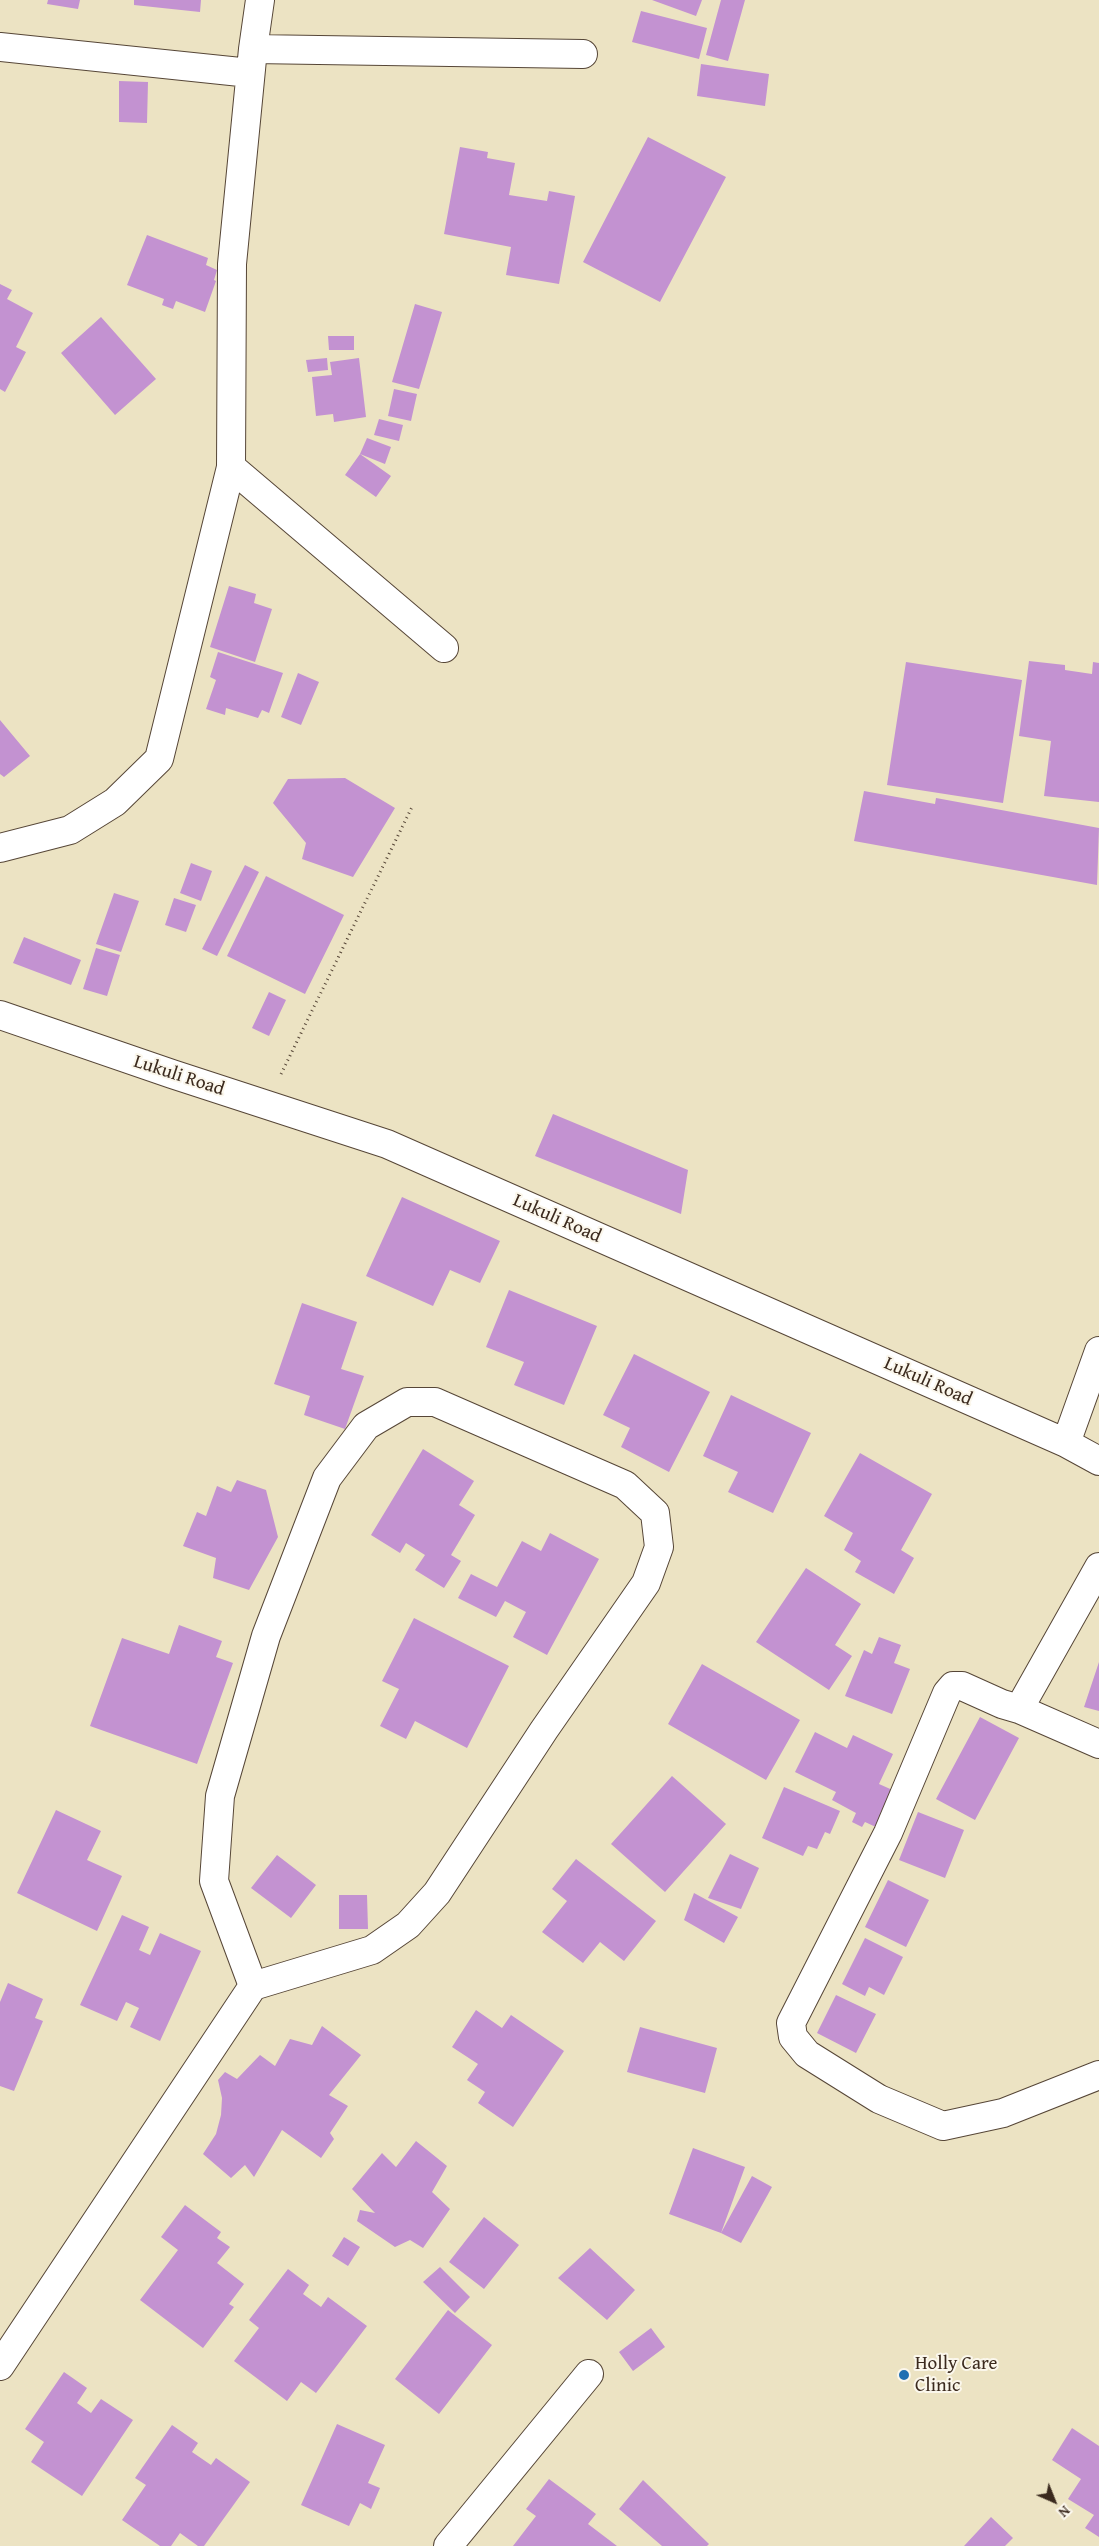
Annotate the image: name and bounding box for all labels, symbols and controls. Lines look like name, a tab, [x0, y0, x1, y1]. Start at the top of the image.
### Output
street label: Lukuli Road	[131, 1051, 227, 1101]
street label: Lukuli Road	[509, 1189, 605, 1249]
street label: Lukuli Road	[880, 1352, 976, 1412]
place label: Holly Care Clinic	[915, 2353, 997, 2397]
marker: Holly Care Clinic	[897, 2368, 911, 2382]
north arrow	[1029, 2476, 1079, 2526]
text: N	[1054, 2501, 1075, 2522]

